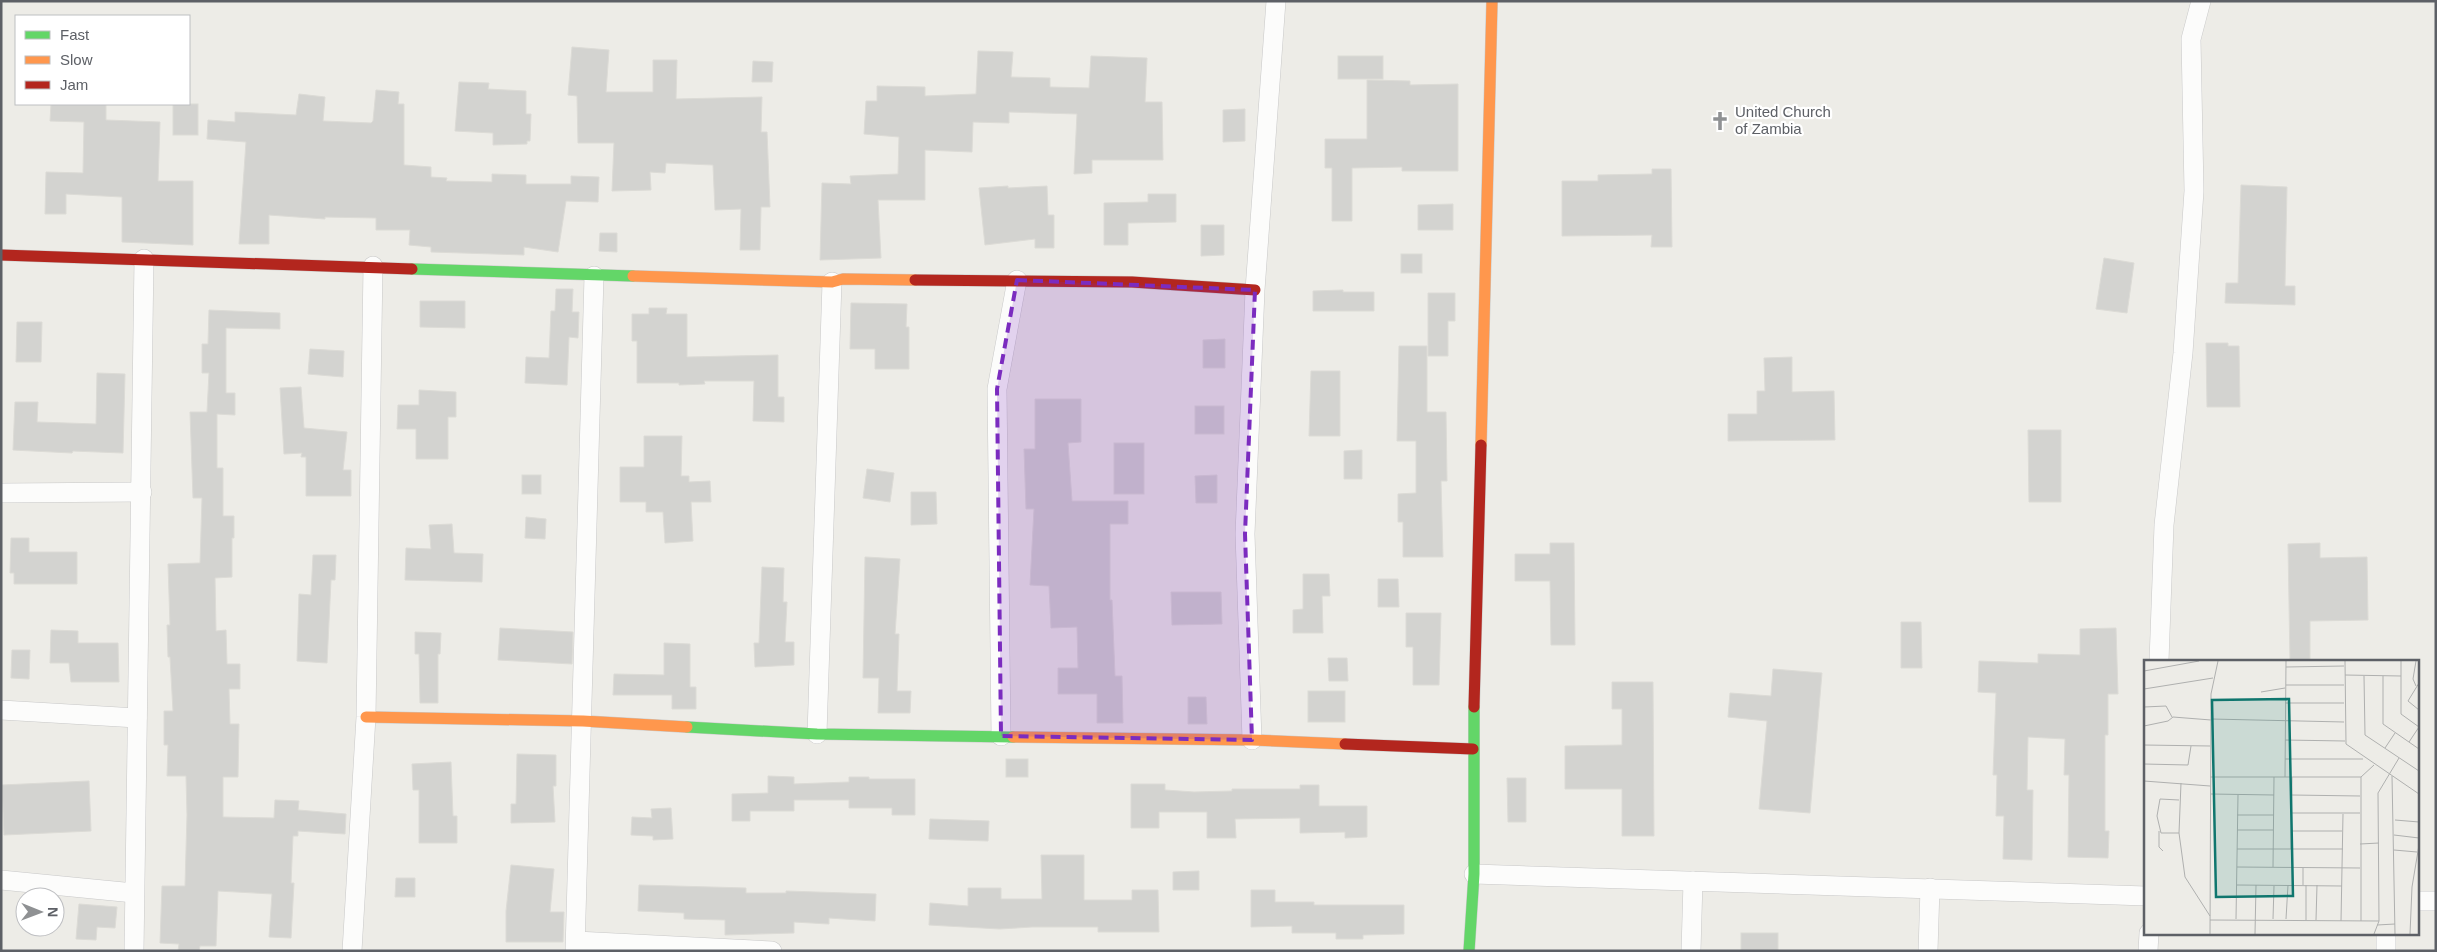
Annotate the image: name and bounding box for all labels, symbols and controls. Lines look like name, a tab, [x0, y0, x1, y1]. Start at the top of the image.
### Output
legend	[15, 15, 190, 105]
text: Fast	[60, 26, 90, 43]
text: Slow	[60, 51, 93, 68]
text: Jam	[60, 76, 88, 93]
place label: United Church of Zambia	[1735, 103, 1831, 137]
church icon: United Church of Zambia	[1709, 110, 1731, 132]
inset map	[2144, 660, 2420, 934]
north arrow	[15, 887, 65, 937]
text: N	[45, 907, 61, 917]

